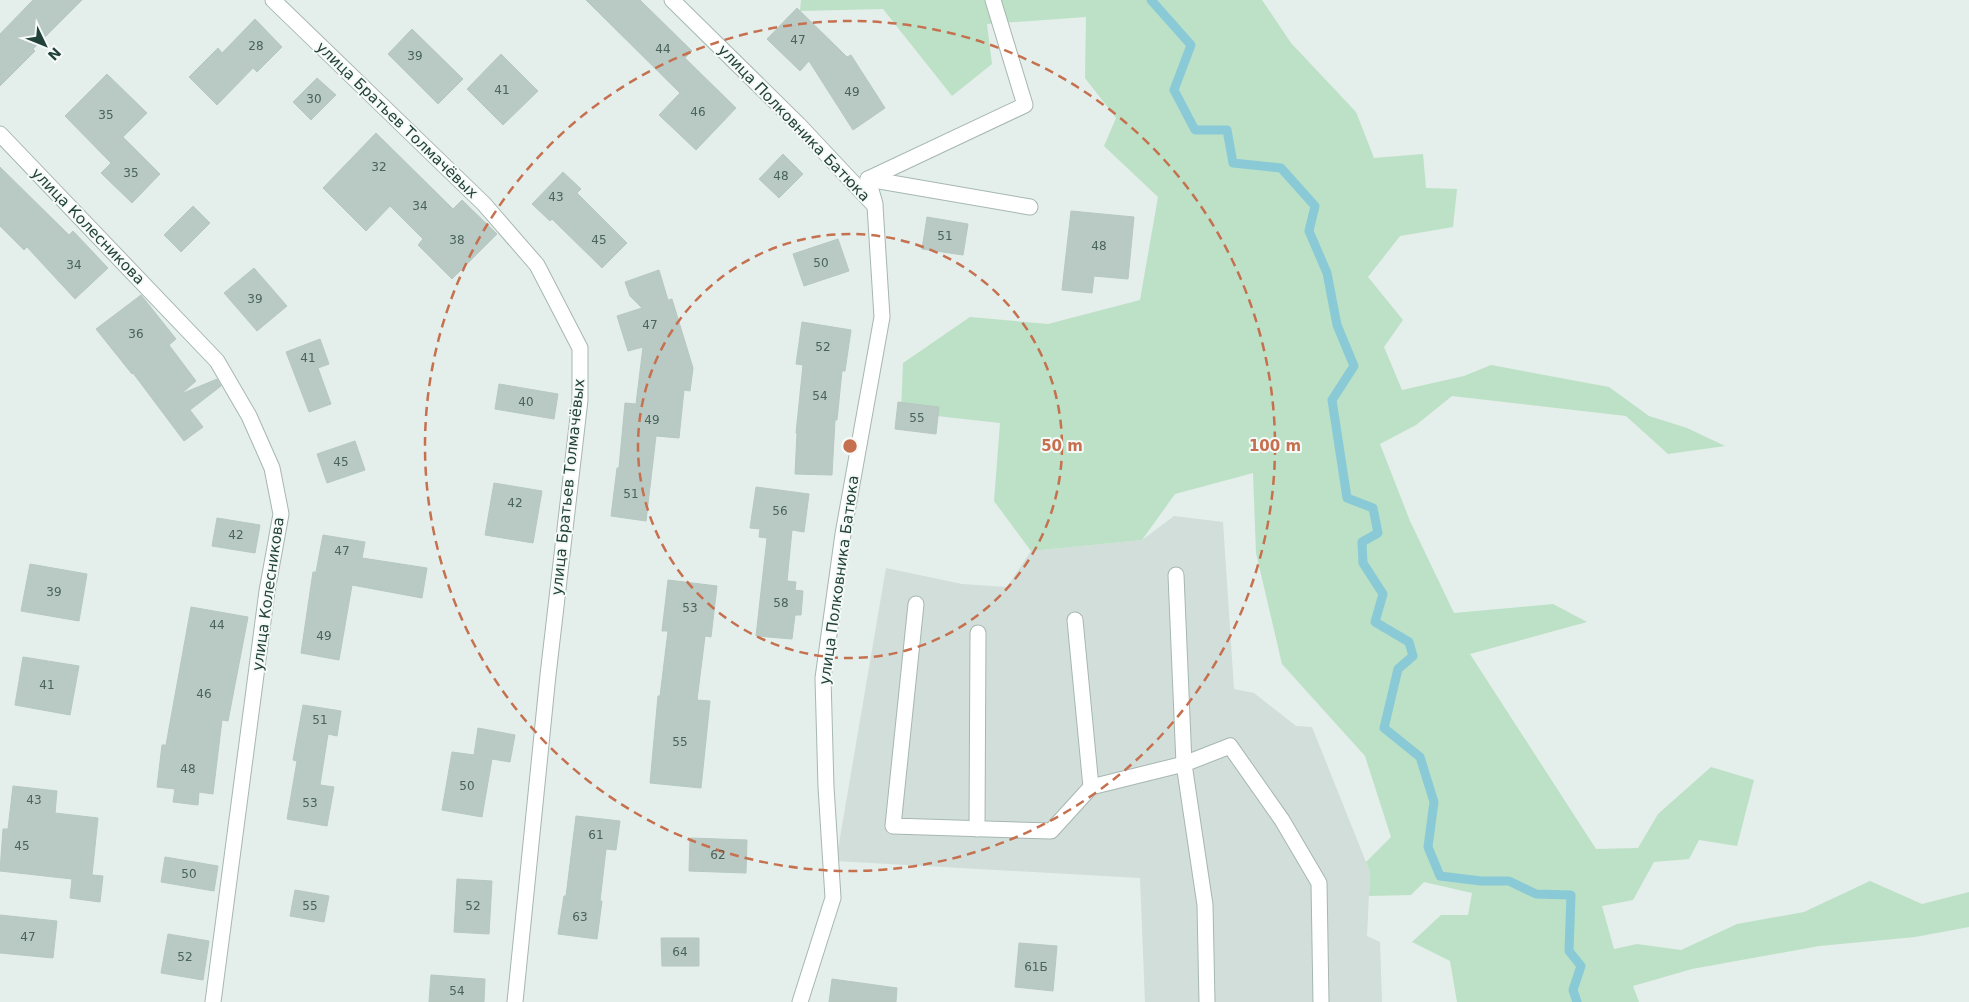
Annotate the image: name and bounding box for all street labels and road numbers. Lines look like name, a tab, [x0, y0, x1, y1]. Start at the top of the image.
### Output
street label: улица Братьев Толмачёвых	[312, 38, 482, 202]
street label: улица Полковника Батюка	[714, 41, 874, 205]
street label: улица Колесникова	[28, 164, 148, 288]
street label: улица Братьев Толмачёвых	[548, 378, 588, 596]
street label: улица Полковника Батюка	[815, 474, 863, 686]
street label: улица Колесникова	[248, 516, 288, 672]

